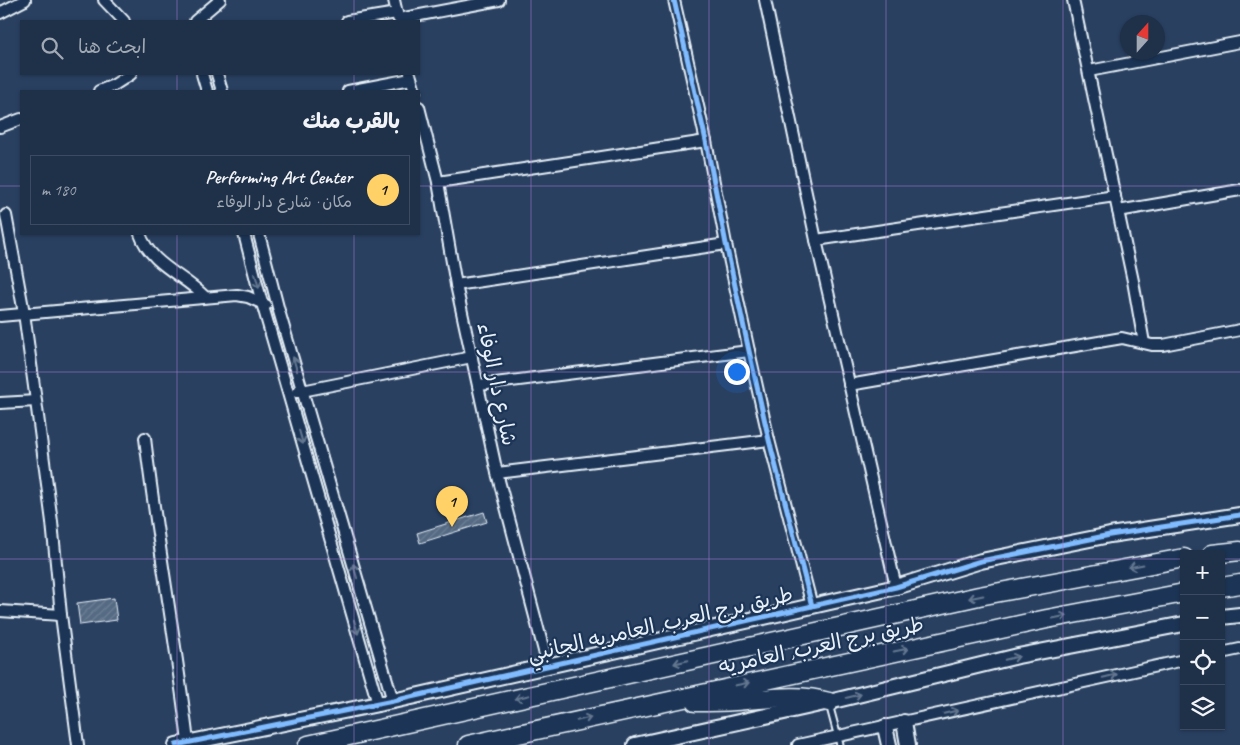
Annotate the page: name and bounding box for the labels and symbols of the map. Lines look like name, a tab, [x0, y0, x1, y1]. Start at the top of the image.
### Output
north arrow	[1120, 15, 1165, 60]
one-way arrow	[252, 272, 262, 288]
street label: شارع دار الوفاء	[469, 320, 523, 448]
one-way arrow	[289, 357, 299, 373]
your location	[724, 359, 750, 385]
one-way arrow	[297, 429, 306, 445]
pin: 1	[436, 486, 468, 527]
one-way arrow	[1128, 562, 1144, 572]
one-way arrow	[350, 563, 360, 579]
street label: طريق برج العرب, العامريه الجانبي	[525, 581, 797, 673]
one-way arrow	[969, 593, 985, 602]
street label: طريق برج العرب, العامريه	[716, 611, 926, 680]
one-way arrow	[1052, 611, 1068, 621]
one-way arrow	[352, 618, 361, 634]
one-way arrow	[893, 645, 909, 655]
one-way arrow	[1003, 653, 1019, 662]
one-way arrow	[673, 658, 689, 667]
one-way arrow	[1101, 671, 1117, 680]
one-way arrow	[734, 679, 750, 689]
one-way arrow	[845, 691, 861, 700]
one-way arrow	[515, 693, 531, 703]
one-way arrow	[943, 706, 959, 716]
one-way arrow	[575, 714, 591, 723]

